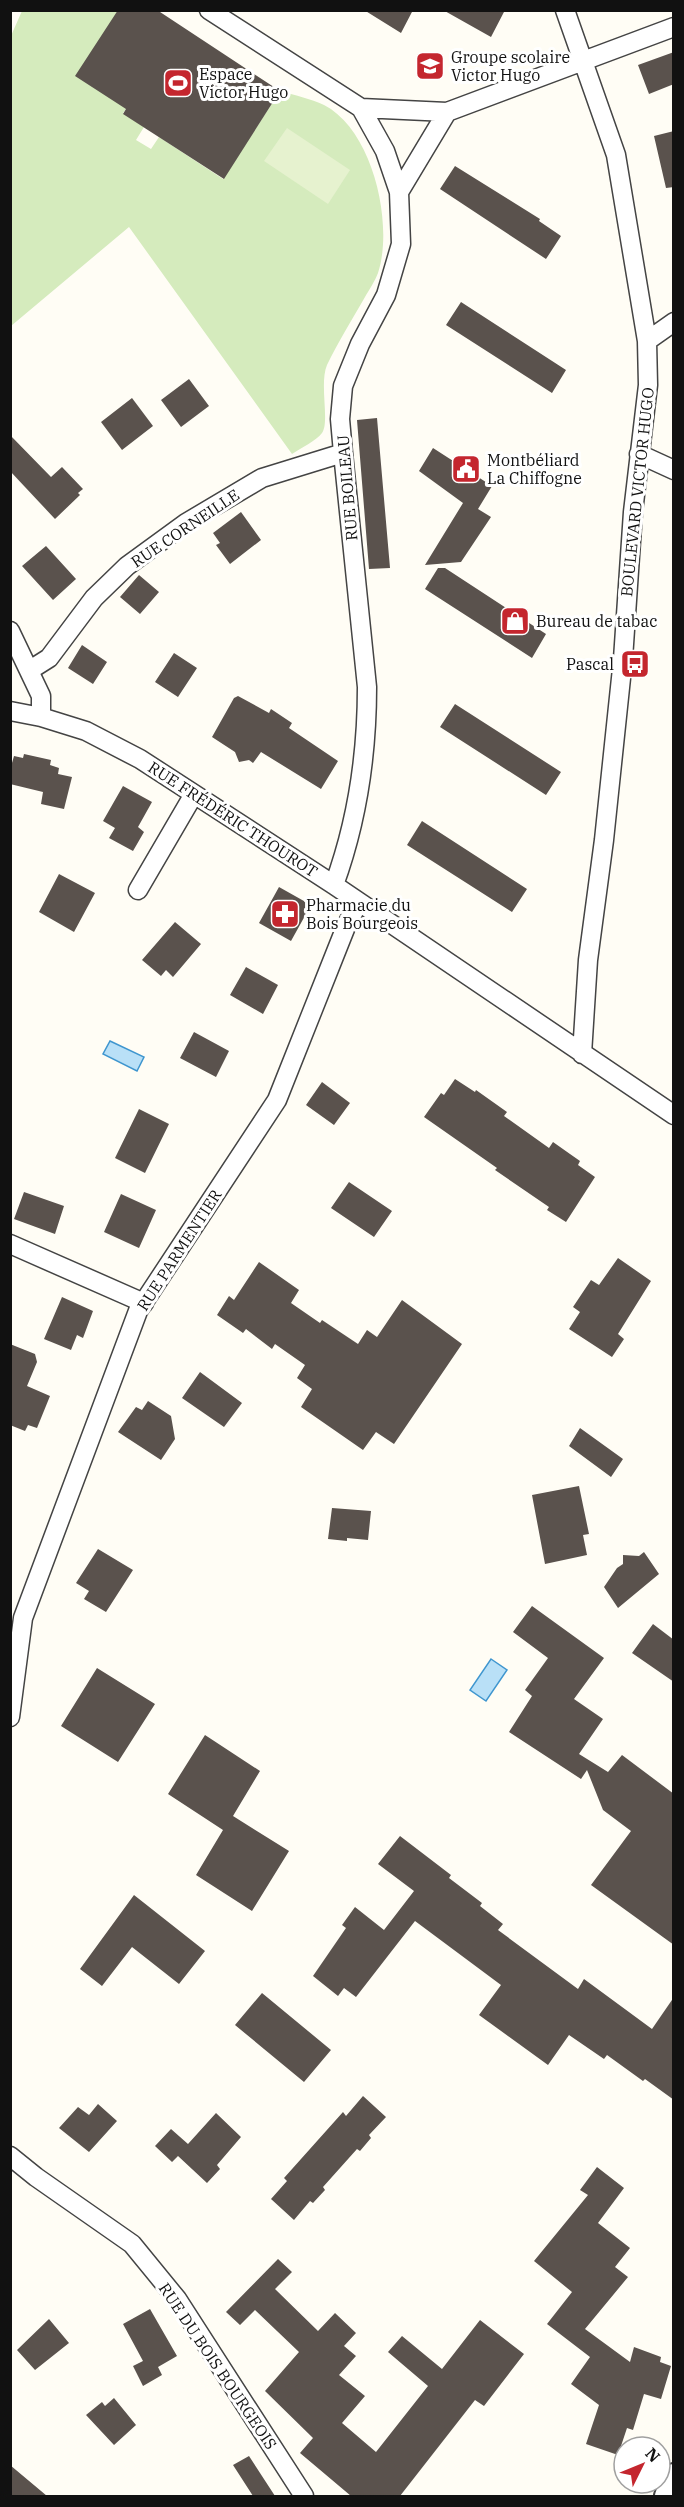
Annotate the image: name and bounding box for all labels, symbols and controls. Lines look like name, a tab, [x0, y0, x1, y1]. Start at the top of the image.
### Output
place label: Groupe scolaire Victor Hugo	[451, 47, 570, 85]
school or university icon: Groupe scolaire Victor Hugo	[414, 50, 446, 82]
place label: Espace Victor Hugo	[199, 64, 288, 102]
sports icon: Espace Victor Hugo	[162, 67, 194, 99]
street label: BOULEVARD VICTOR HUGO	[616, 386, 658, 598]
street label: RUE BOILEAU	[332, 434, 362, 542]
place label: Montbéliard La Chiffogne	[487, 450, 582, 488]
public building icon: Montbéliard La Chiffogne	[450, 453, 482, 485]
street label: RUE CORNEILLE	[127, 484, 243, 572]
shop icon: Bureau de tabac	[499, 605, 531, 637]
place label: Bureau de tabac	[536, 611, 658, 631]
bus stop icon: Pascal	[619, 648, 651, 680]
place label: Pascal	[566, 654, 614, 674]
street label: RUE FRÉDÉRIC THOUROT	[145, 756, 322, 881]
place label: Pharmacie du Bois Bourgeois	[306, 895, 418, 933]
pharmacy icon: Pharmacie du Bois Bourgeois	[269, 898, 301, 930]
street label: RUE PARMENTIER	[132, 1185, 226, 1315]
street label: RUE DU BOIS BOURGEOIS	[155, 2279, 281, 2453]
north arrow	[612, 2435, 672, 2495]
text: N	[641, 2443, 665, 2466]

